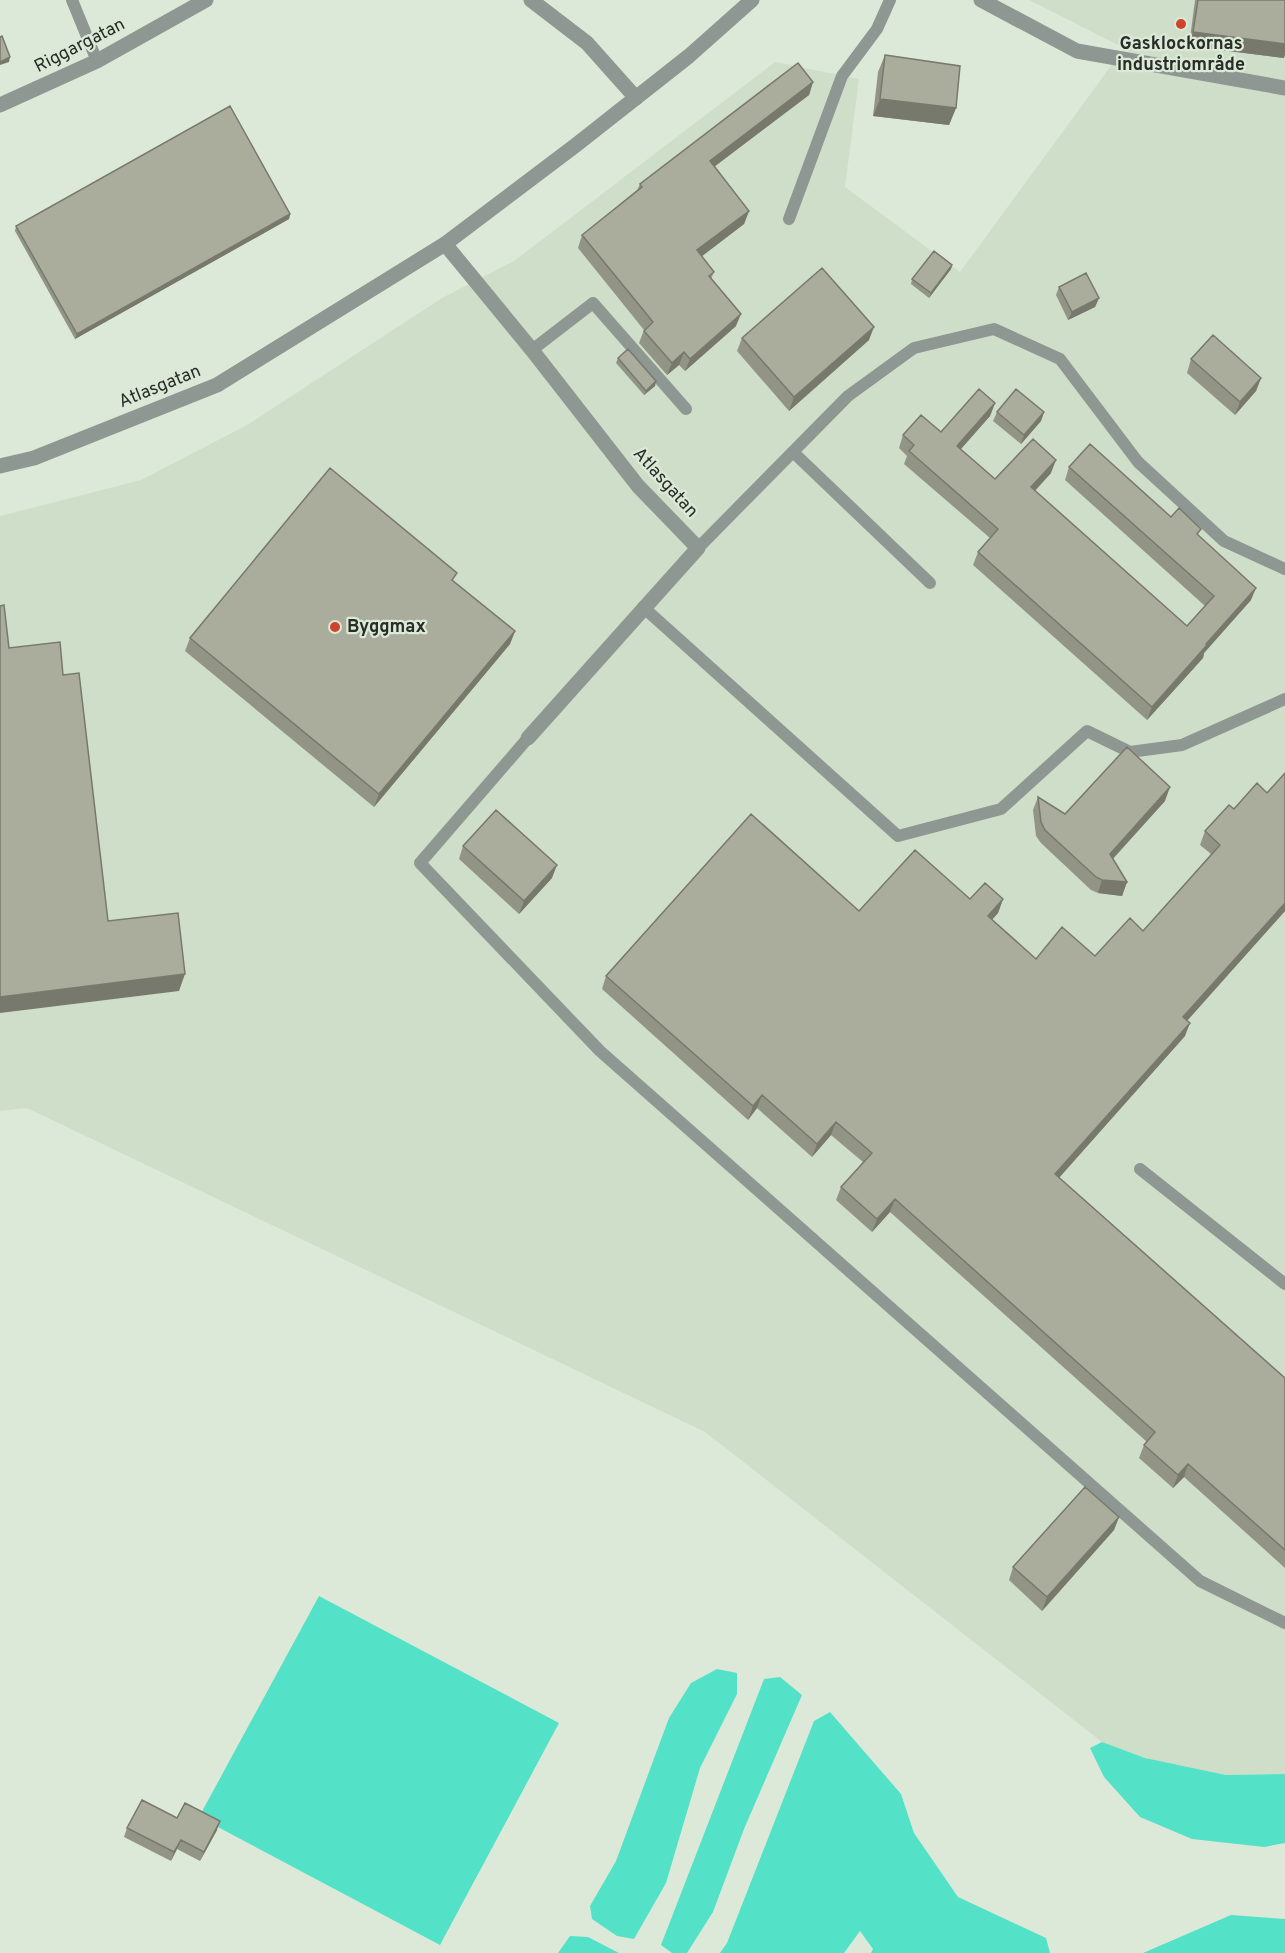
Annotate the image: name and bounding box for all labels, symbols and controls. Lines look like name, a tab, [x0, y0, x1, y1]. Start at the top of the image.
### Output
street label: Riggargatan	[31, 13, 129, 79]
marker: Gasklockornas industriområde	[1174, 17, 1188, 31]
place label: Gasklockornas industriområde	[1117, 33, 1245, 77]
street label: Atlasgatan	[115, 360, 205, 414]
street label: Atlasgatan	[627, 443, 703, 523]
place label: Byggmax	[347, 616, 426, 639]
marker: Byggmax	[328, 620, 342, 634]

